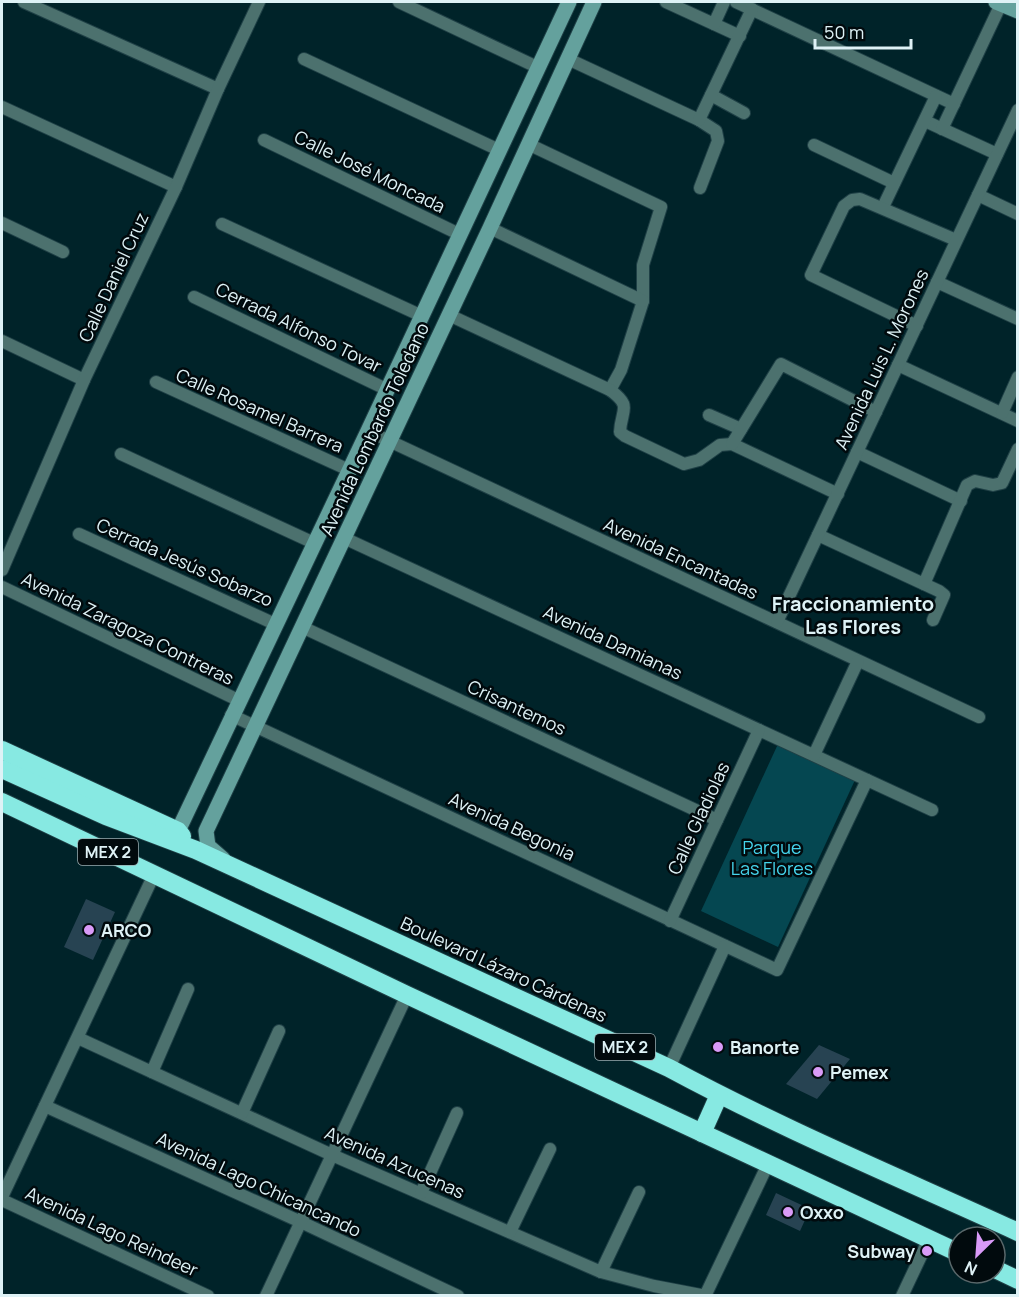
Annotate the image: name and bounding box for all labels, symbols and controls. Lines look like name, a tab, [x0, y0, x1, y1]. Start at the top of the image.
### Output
scale bar	[815, 12, 911, 50]
text: 50 m	[824, 20, 864, 44]
street label: Calle José Moncada	[291, 124, 449, 218]
street label: Calle Daniel Cruz	[72, 208, 154, 346]
street label: Avenida Luis L. Morones	[829, 265, 933, 453]
street label: Cerrada Alfonso Tovar	[212, 276, 386, 378]
street label: Avenida Lombardo Toledano	[314, 319, 434, 539]
street label: Calle Rosamel Barrera	[173, 362, 347, 458]
street label: Cerrada Jesús Sobarzo	[93, 512, 277, 612]
street label: Avenida Encantadas	[600, 512, 762, 604]
street label: Avenida Zaragoza Contreras	[18, 566, 238, 690]
district label: Fraccionamiento Las Flores	[772, 590, 934, 640]
street label: Avenida Damianas	[540, 599, 686, 685]
street label: Crisantemos	[464, 674, 570, 740]
street label: Calle Gladiolas	[661, 758, 735, 878]
street label: Avenida Begonia	[445, 786, 579, 866]
park label: Parque Las Flores	[731, 835, 813, 880]
road number: MEX 2	[78, 839, 138, 865]
street label: Boulevard Lázaro Cárdenas	[397, 911, 611, 1027]
place label: ARCO	[101, 918, 151, 942]
marker: ARCO	[82, 923, 96, 937]
road number: MEX 2	[595, 1034, 655, 1060]
place label: Banorte	[730, 1035, 799, 1059]
marker: Banorte	[711, 1040, 725, 1054]
place label: Pemex	[830, 1060, 888, 1084]
marker: Pemex	[811, 1065, 825, 1079]
street label: Avenida Azucenas	[321, 1120, 469, 1204]
street label: Avenida Lago Chicancando	[153, 1126, 365, 1242]
street label: Avenida Lago Reindeer	[22, 1180, 203, 1282]
place label: Oxxo	[800, 1200, 844, 1224]
marker: Oxxo	[781, 1205, 795, 1219]
north arrow	[947, 1225, 1007, 1285]
place label: Subway	[847, 1239, 915, 1263]
marker: Subway	[920, 1244, 934, 1258]
text: N	[961, 1256, 981, 1281]

